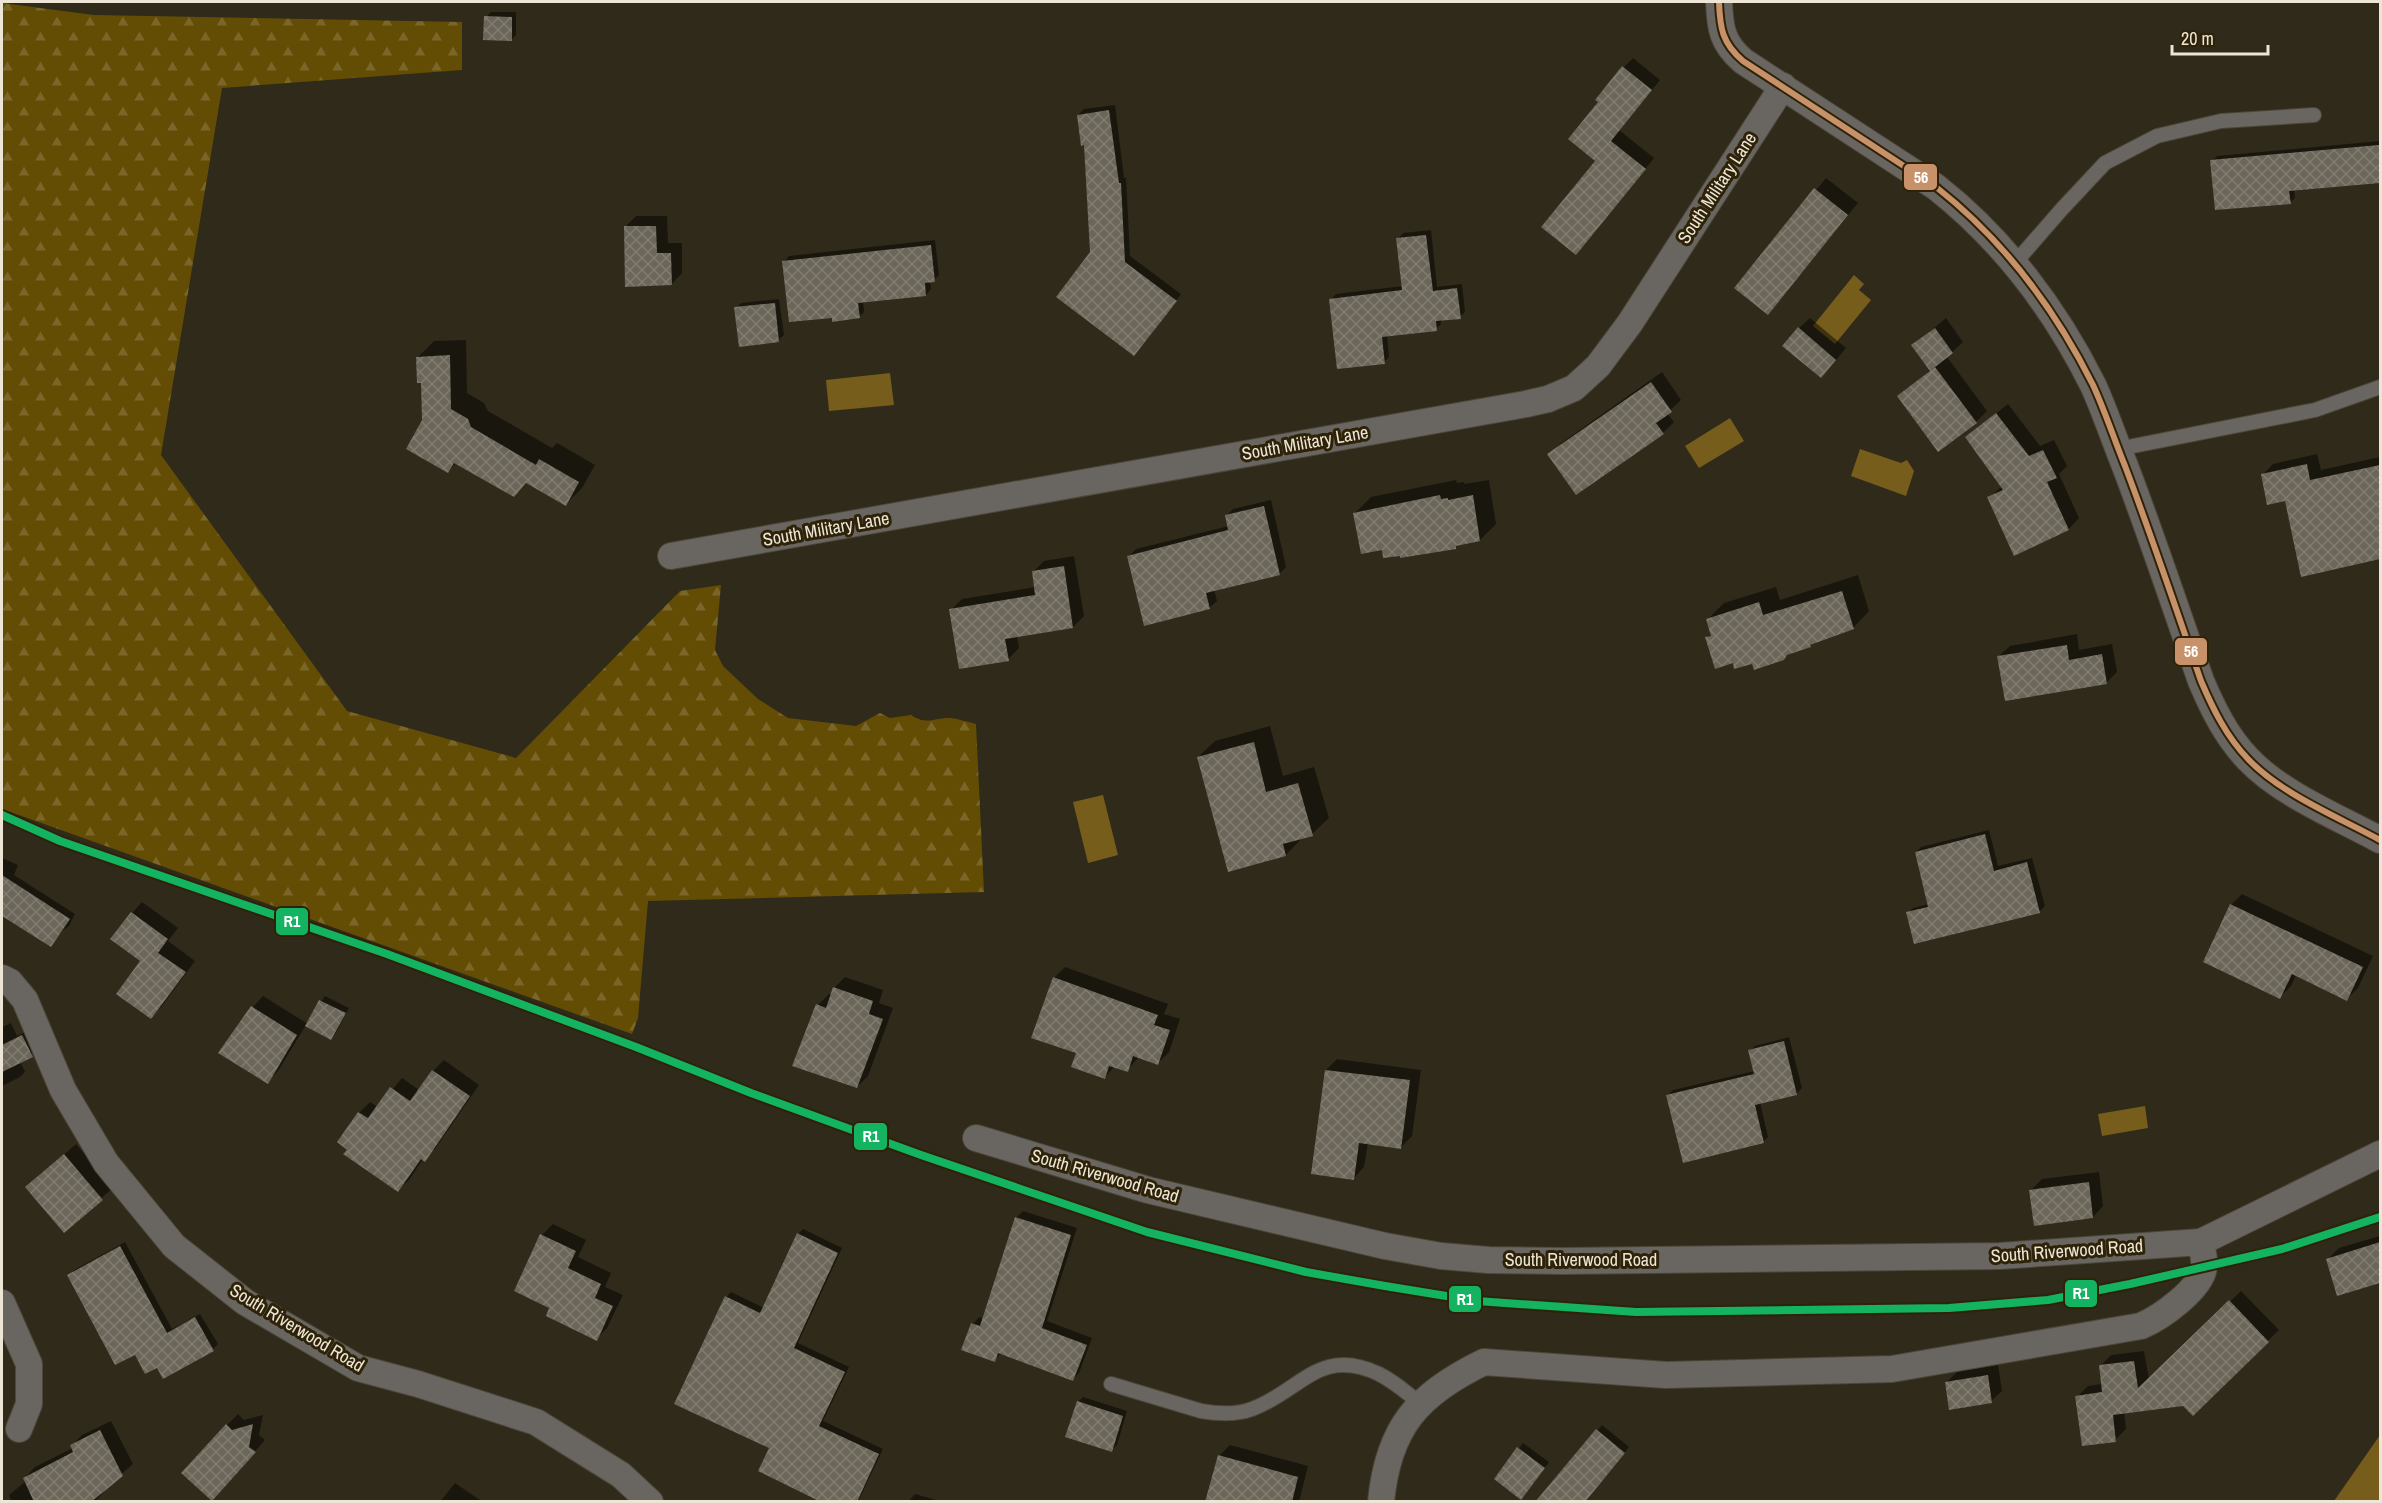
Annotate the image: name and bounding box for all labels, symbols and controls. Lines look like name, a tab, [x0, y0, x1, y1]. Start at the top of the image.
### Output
scale bar	[2172, 18, 2268, 56]
text: 20 m	[2181, 26, 2214, 51]
street label: South Military Lane	[1671, 127, 1762, 248]
line badge: 56	[1903, 163, 1938, 191]
text: 56	[1914, 166, 1928, 188]
street label: South Military Lane	[1240, 419, 1370, 466]
street label: South Military Lane	[761, 505, 891, 552]
line badge: 56	[2174, 637, 2208, 666]
text: 56	[2184, 640, 2198, 662]
line badge: R1	[275, 907, 309, 936]
text: R1	[284, 910, 301, 932]
line badge: R1	[853, 1122, 888, 1151]
text: R1	[863, 1125, 880, 1147]
street label: South Riverwood Road	[1028, 1142, 1182, 1209]
street label: South Riverwood Road	[1990, 1233, 2144, 1268]
street label: South Riverwood Road	[1505, 1247, 1657, 1272]
street label: South Riverwood Road	[225, 1278, 369, 1378]
line badge: R1	[2064, 1279, 2098, 1308]
text: R1	[2073, 1282, 2090, 1304]
line badge: R1	[1448, 1285, 1482, 1313]
text: R1	[1457, 1288, 1474, 1310]

